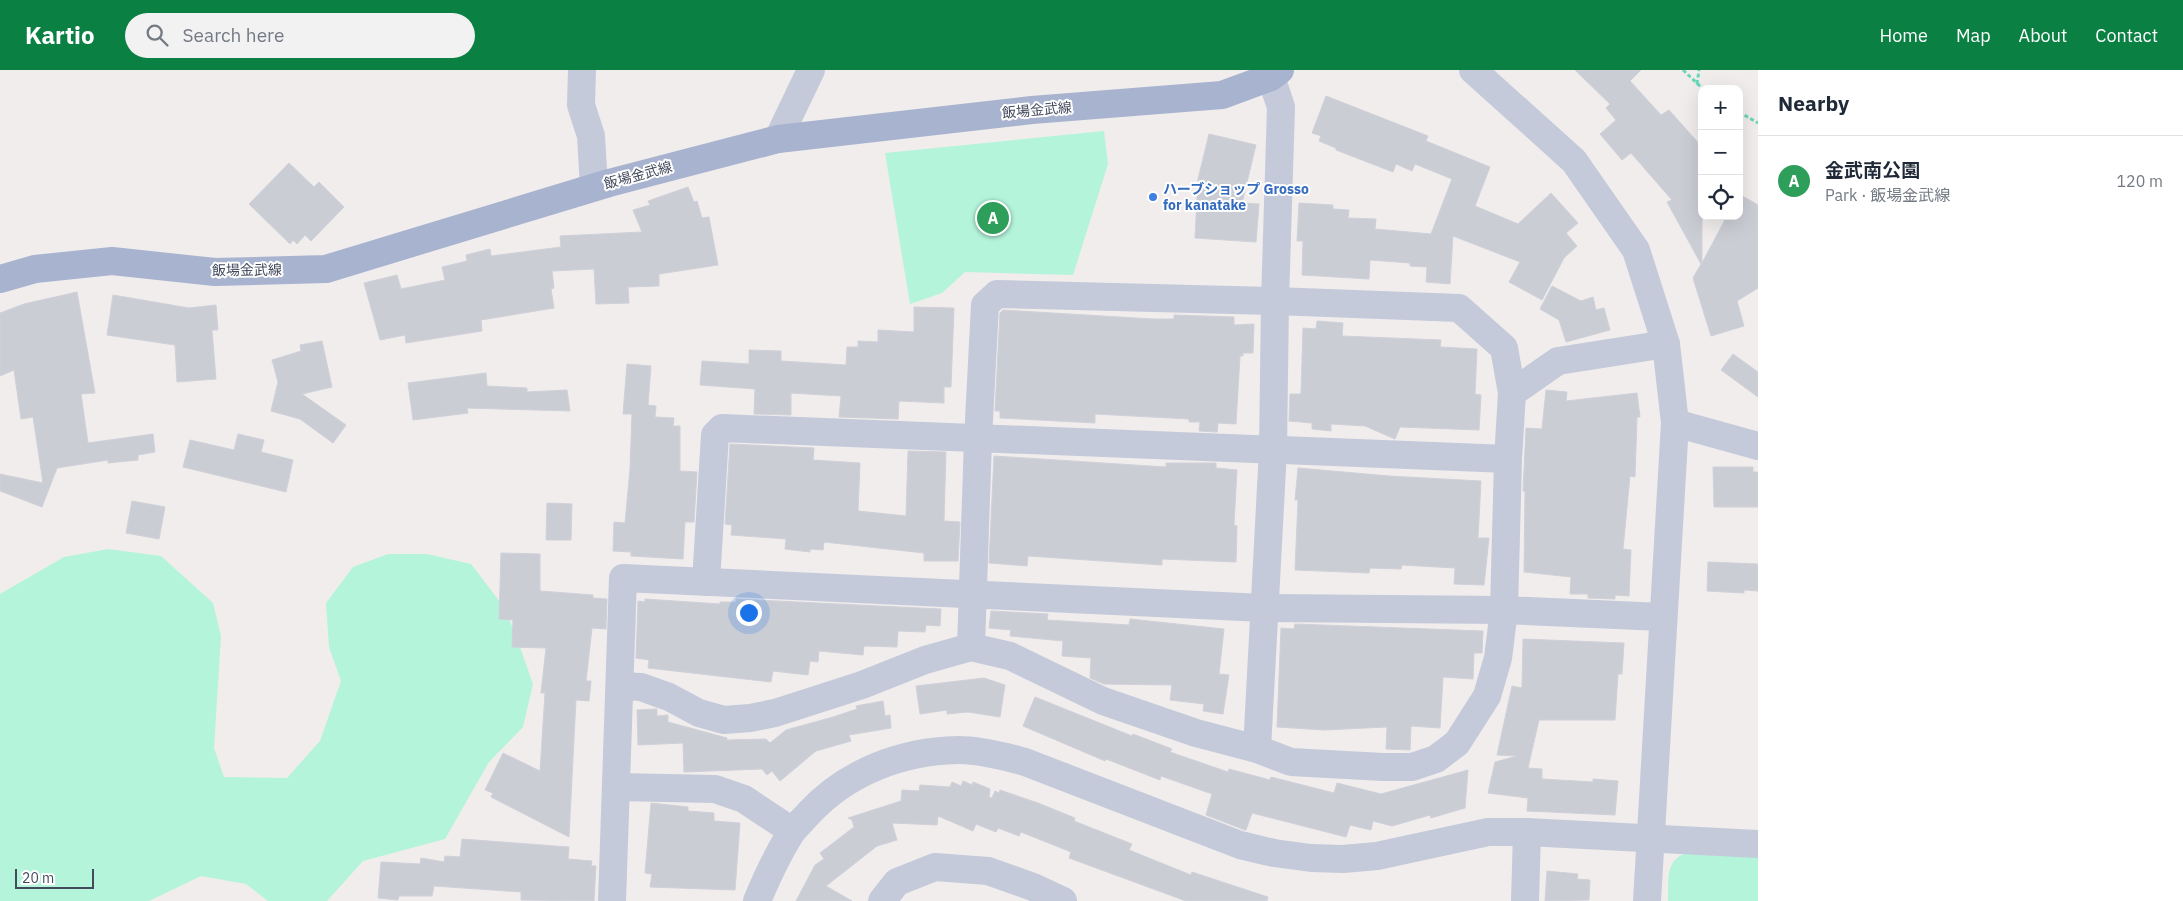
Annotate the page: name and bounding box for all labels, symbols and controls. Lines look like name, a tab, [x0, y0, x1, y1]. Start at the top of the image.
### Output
search box	[125, 13, 475, 58]
text: Kartio	[25, 19, 95, 51]
icon: search	[143, 21, 171, 49]
text: Search here	[183, 23, 284, 47]
text: Home	[1880, 24, 1928, 47]
text: Map	[1956, 24, 1991, 47]
text: About	[2019, 24, 2067, 47]
text: Contact	[2095, 24, 2158, 47]
map controls	[1698, 85, 1743, 220]
button: +	[1698, 85, 1743, 130]
text: Nearby	[1778, 89, 1849, 117]
street label: 飯場金武線	[1001, 98, 1073, 122]
button: −	[1698, 130, 1743, 175]
street label: 飯場金武線	[602, 157, 674, 193]
text: 金武南公園	[1825, 158, 1920, 182]
text: A	[1789, 171, 1799, 191]
text: 120 m	[2116, 171, 2163, 191]
button: locate	[1698, 175, 1743, 220]
place label: ハーブショップ Grosso for kanatake	[1163, 180, 1309, 214]
text: Park · 飯場金武線	[1825, 185, 1950, 205]
marker: ハーブショップ Grosso for kanatake	[1147, 191, 1159, 203]
pin: A	[977, 199, 1009, 237]
street label: 飯場金武線	[212, 260, 282, 280]
your location	[736, 600, 762, 626]
scale bar	[15, 866, 94, 889]
text: 20 m	[22, 869, 54, 887]

